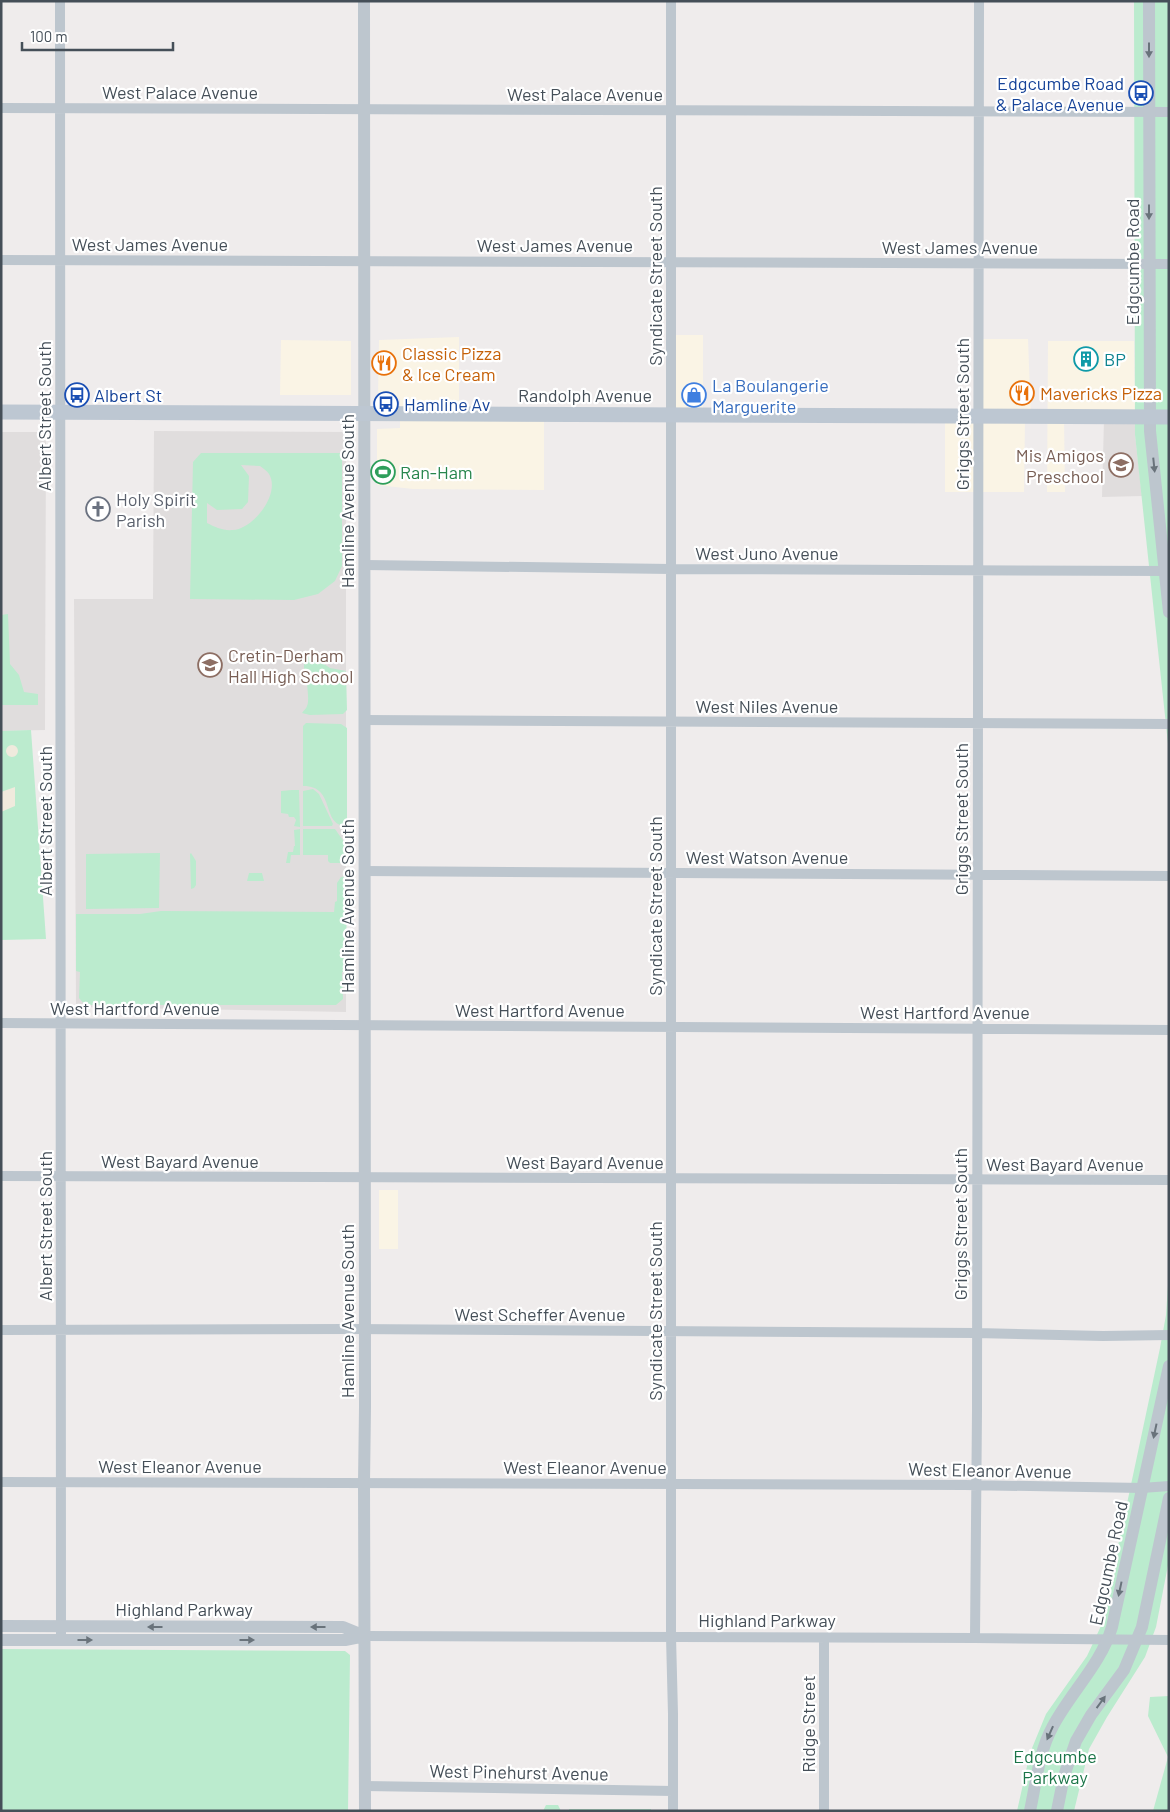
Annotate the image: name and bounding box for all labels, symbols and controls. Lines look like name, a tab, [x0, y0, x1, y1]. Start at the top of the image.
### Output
scale bar	[22, 20, 174, 52]
text: 100 m	[30, 27, 68, 45]
one-way arrow	[1145, 42, 1153, 58]
place label: Edgcumbe Road & Palace Avenue	[996, 72, 1124, 115]
bus stop icon: Edgcumbe Road & Palace Avenue	[1128, 80, 1154, 106]
street label: West Palace Avenue	[102, 81, 258, 103]
street label: West Palace Avenue	[507, 83, 663, 105]
street label: Syndicate Street South	[644, 186, 666, 366]
street label: Edgcumbe Road	[1121, 199, 1143, 325]
one-way arrow	[1145, 205, 1153, 221]
street label: West James Avenue	[72, 233, 228, 255]
street label: West James Avenue	[477, 234, 633, 256]
street label: West James Avenue	[882, 236, 1038, 258]
street label: Griggs Street South	[951, 338, 973, 490]
street label: Albert Street South	[33, 341, 55, 491]
place label: Classic Pizza & Ice Cream	[402, 342, 501, 385]
building icon: BP	[1073, 346, 1099, 372]
place label: BP	[1104, 348, 1126, 370]
restaurant icon: Classic Pizza & Ice Cream	[371, 350, 397, 376]
place label: La Boulangerie Marguerite	[712, 374, 829, 417]
restaurant icon: Mavericks Pizza	[1009, 380, 1035, 406]
bus stop icon: Albert St	[64, 382, 90, 408]
shop icon: La Boulangerie Marguerite	[681, 382, 707, 408]
place label: Mavericks Pizza	[1040, 382, 1162, 404]
place label: Albert St	[94, 384, 162, 406]
street label: Randolph Avenue	[518, 384, 652, 406]
bus stop icon: Hamline Av	[373, 391, 399, 417]
place label: Hamline Av	[404, 393, 491, 415]
street label: Hamline Avenue South	[336, 414, 358, 588]
place label: Mis Amigos Preschool	[1016, 444, 1104, 487]
school or university icon: Mis Amigos Preschool	[1108, 452, 1134, 478]
one-way arrow	[1150, 458, 1158, 474]
sports icon: Ran-Ham	[370, 459, 396, 485]
place label: Ran-Ham	[400, 461, 473, 483]
place label: Holy Spirit Parish	[116, 488, 196, 531]
church icon: Holy Spirit Parish	[85, 496, 111, 522]
street label: West Juno Avenue	[695, 542, 839, 564]
place label: Cretin-Derham Hall High School	[228, 644, 353, 687]
school or university icon: Cretin-Derham Hall High School	[197, 652, 223, 678]
street label: West Niles Avenue	[696, 695, 838, 717]
street label: Griggs Street South	[950, 743, 972, 895]
street label: Albert Street South	[34, 746, 56, 896]
street label: Syndicate Street South	[644, 816, 666, 996]
street label: Hamline Avenue South	[336, 819, 358, 993]
street label: West Watson Avenue	[686, 846, 848, 868]
street label: West Hartford Avenue	[50, 997, 220, 1019]
street label: West Hartford Avenue	[455, 999, 625, 1021]
street label: West Hartford Avenue	[860, 1001, 1030, 1023]
street label: Griggs Street South	[949, 1148, 971, 1300]
street label: West Bayard Avenue	[101, 1150, 259, 1172]
street label: Albert Street South	[34, 1151, 56, 1301]
street label: West Bayard Avenue	[506, 1151, 664, 1173]
street label: West Bayard Avenue	[986, 1153, 1144, 1175]
street label: Syndicate Street South	[644, 1221, 666, 1401]
street label: Hamline Avenue South	[336, 1224, 358, 1398]
street label: West Scheffer Avenue	[455, 1303, 625, 1325]
one-way arrow	[1150, 1423, 1158, 1439]
street label: West Eleanor Avenue	[98, 1455, 262, 1477]
street label: West Eleanor Avenue	[503, 1456, 667, 1478]
street label: West Eleanor Avenue	[908, 1458, 1072, 1482]
street label: Edgcumbe Road	[1084, 1499, 1132, 1627]
one-way arrow	[1116, 1582, 1124, 1597]
street label: Highland Parkway	[115, 1598, 253, 1620]
street label: Highland Parkway	[698, 1609, 836, 1631]
one-way arrow	[147, 1623, 163, 1631]
one-way arrow	[309, 1623, 325, 1631]
one-way arrow	[77, 1636, 93, 1644]
one-way arrow	[240, 1636, 256, 1644]
street label: Ridge Street	[797, 1675, 819, 1773]
one-way arrow	[1096, 1695, 1106, 1709]
one-way arrow	[1045, 1726, 1053, 1740]
park label: Edgcumbe Parkway	[1013, 1745, 1097, 1788]
street label: West Pinehurst Avenue	[429, 1759, 609, 1785]

